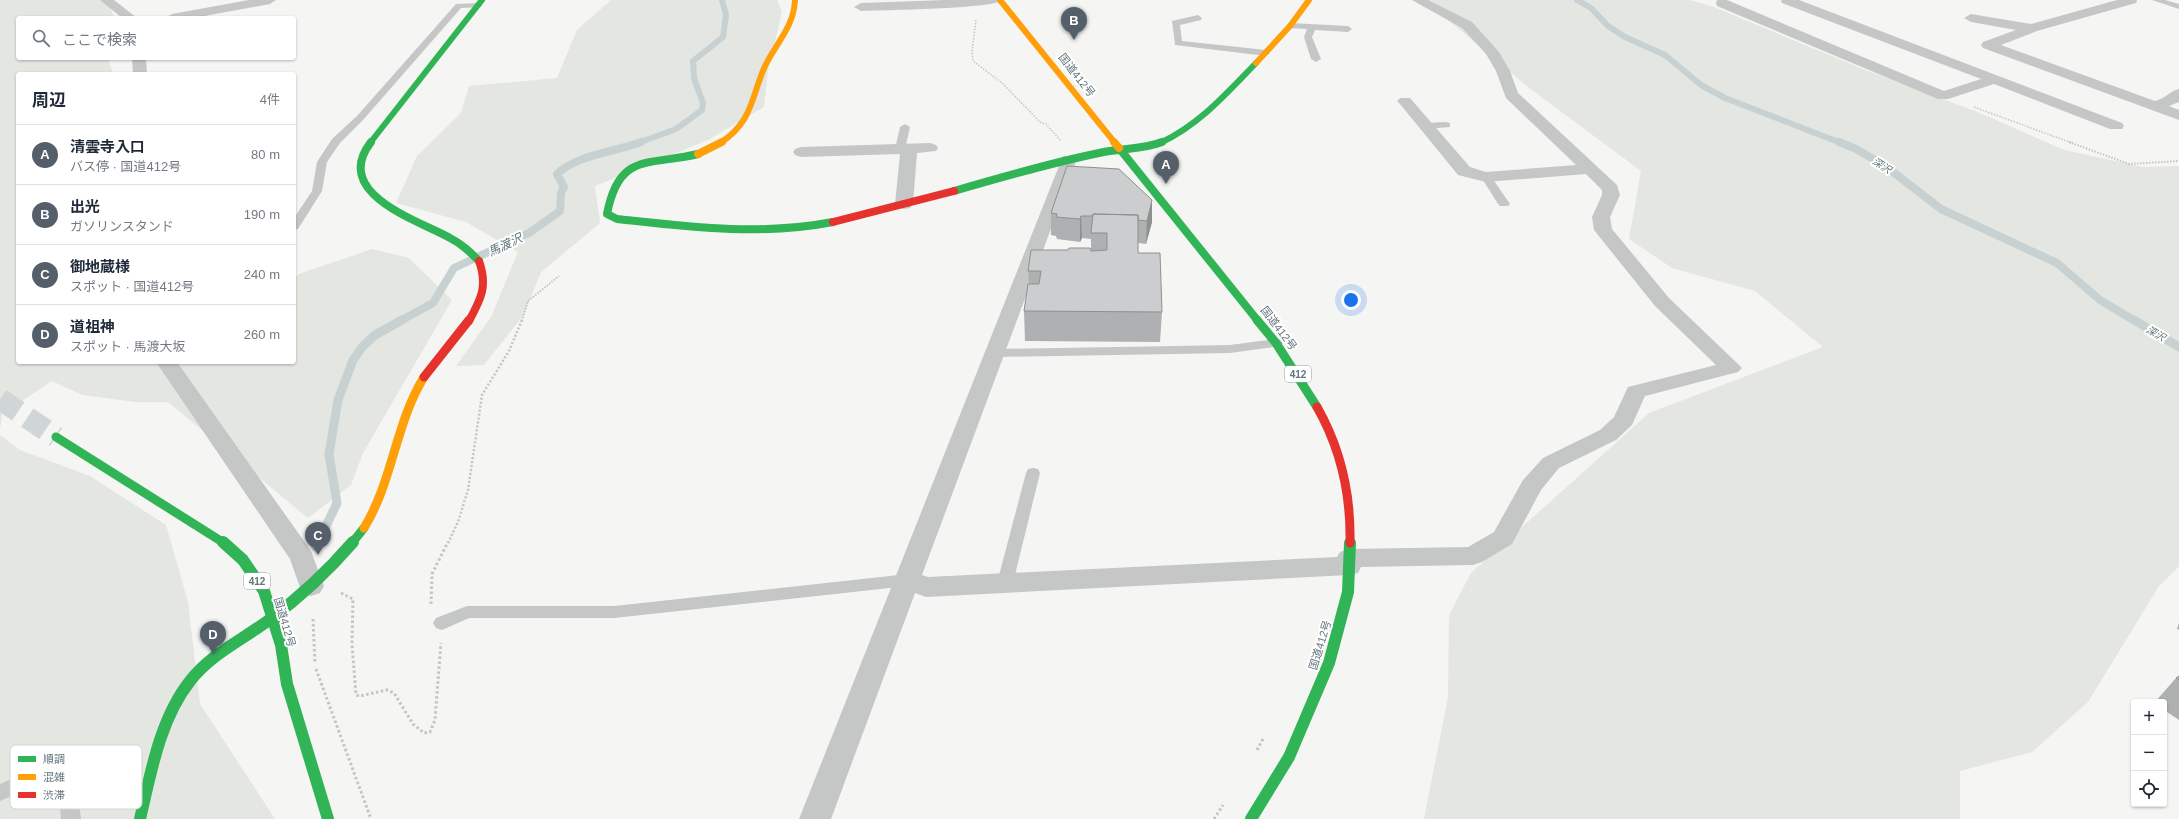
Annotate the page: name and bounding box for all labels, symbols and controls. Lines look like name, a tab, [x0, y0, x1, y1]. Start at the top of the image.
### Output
pin: B	[1061, 7, 1087, 40]
search box	[16, 16, 296, 60]
icon: search	[30, 27, 52, 49]
text: ここで検索	[62, 31, 137, 48]
street label: 国道412号	[1056, 51, 1098, 99]
text: 周辺	[32, 91, 66, 110]
text: 4件	[260, 92, 280, 107]
text: 清雲寺入口	[70, 138, 145, 155]
text: A	[40, 147, 50, 162]
text: 80 m	[251, 147, 280, 162]
pin: A	[1153, 151, 1179, 184]
water label: 深沢	[1870, 155, 1895, 176]
text: バス停 · 国道412号	[70, 159, 181, 174]
text: 出光	[70, 198, 100, 215]
text: B	[40, 207, 50, 222]
text: 190 m	[244, 207, 280, 222]
text: ガソリンスタンド	[70, 219, 174, 234]
water label: 馬渡沢	[486, 230, 526, 259]
text: 御地蔵様	[70, 258, 130, 275]
text: C	[40, 267, 50, 282]
text: 240 m	[244, 267, 280, 282]
text: スポット · 国道412号	[70, 279, 194, 294]
your location	[1341, 290, 1361, 310]
street label: 国道412号	[1259, 304, 1299, 352]
text: 道祖神	[70, 318, 115, 335]
water label: 深沢	[2144, 324, 2169, 344]
text: D	[40, 327, 50, 342]
text: 260 m	[244, 327, 280, 342]
text: スポット · 馬渡大坂	[70, 339, 186, 354]
road number: 412	[1285, 366, 1311, 382]
pin: C	[305, 522, 331, 555]
road number: 412	[244, 573, 270, 589]
street label: 国道412号	[272, 596, 298, 648]
street label: 国道412号	[1307, 619, 1333, 671]
pin: D	[200, 621, 226, 654]
map controls	[2131, 699, 2167, 807]
button: +	[2131, 699, 2167, 735]
button: −	[2131, 735, 2167, 771]
legend	[10, 745, 142, 809]
text: 順調	[43, 753, 65, 765]
text: 混雑	[43, 771, 65, 783]
button: locate	[2131, 771, 2167, 807]
text: 渋滞	[43, 789, 65, 801]

